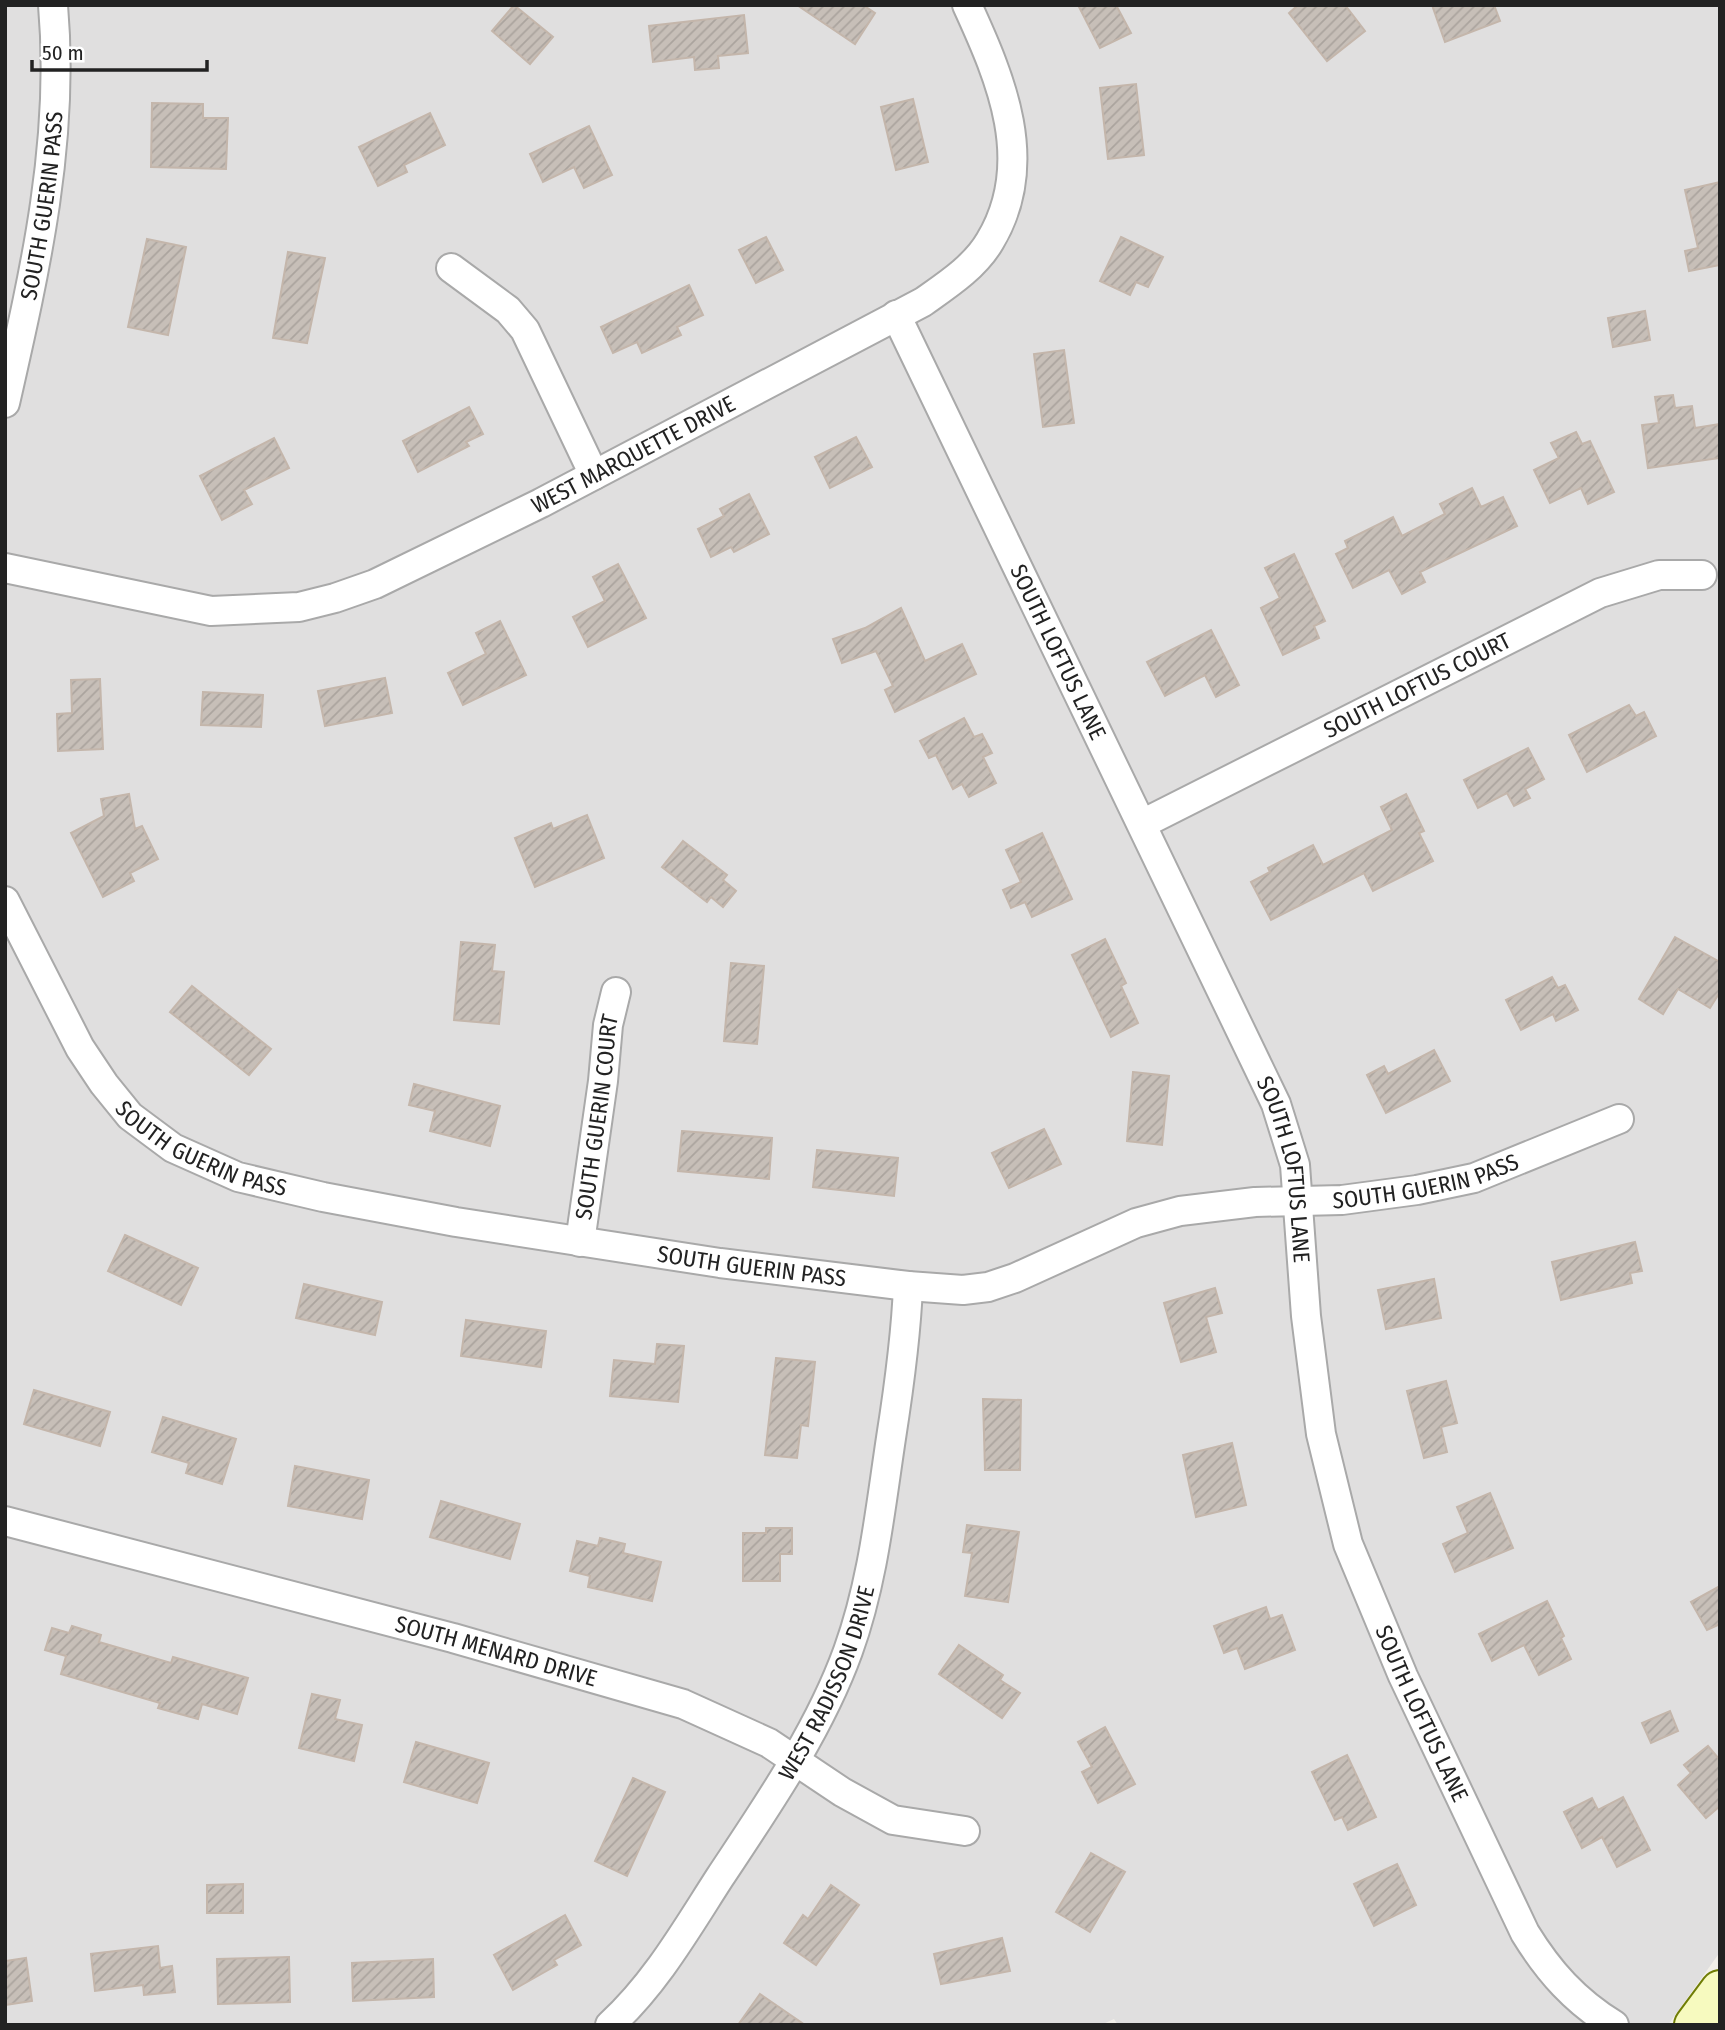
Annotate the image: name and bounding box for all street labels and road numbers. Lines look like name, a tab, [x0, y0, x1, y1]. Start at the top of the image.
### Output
street label: SOUTH GUERIN PASS	[14, 111, 68, 302]
street label: WEST MARQUETTE DRIVE	[527, 389, 740, 519]
street label: SOUTH LOFTUS LANE	[1004, 560, 1112, 744]
street label: SOUTH LOFTUS COURT	[1319, 626, 1516, 744]
street label: SOUTH GUERIN COURT	[569, 1011, 624, 1222]
street label: SOUTH LOFTUS LANE	[1251, 1072, 1316, 1264]
street label: SOUTH GUERIN PASS	[109, 1095, 290, 1202]
street label: SOUTH GUERIN PASS	[1332, 1147, 1523, 1214]
street label: SOUTH GUERIN PASS	[655, 1239, 848, 1292]
street label: WEST RADISSON DRIVE	[772, 1583, 880, 1785]
street label: SOUTH MENARD DRIVE	[392, 1609, 600, 1693]
street label: SOUTH LOFTUS LANE	[1369, 1621, 1475, 1806]

